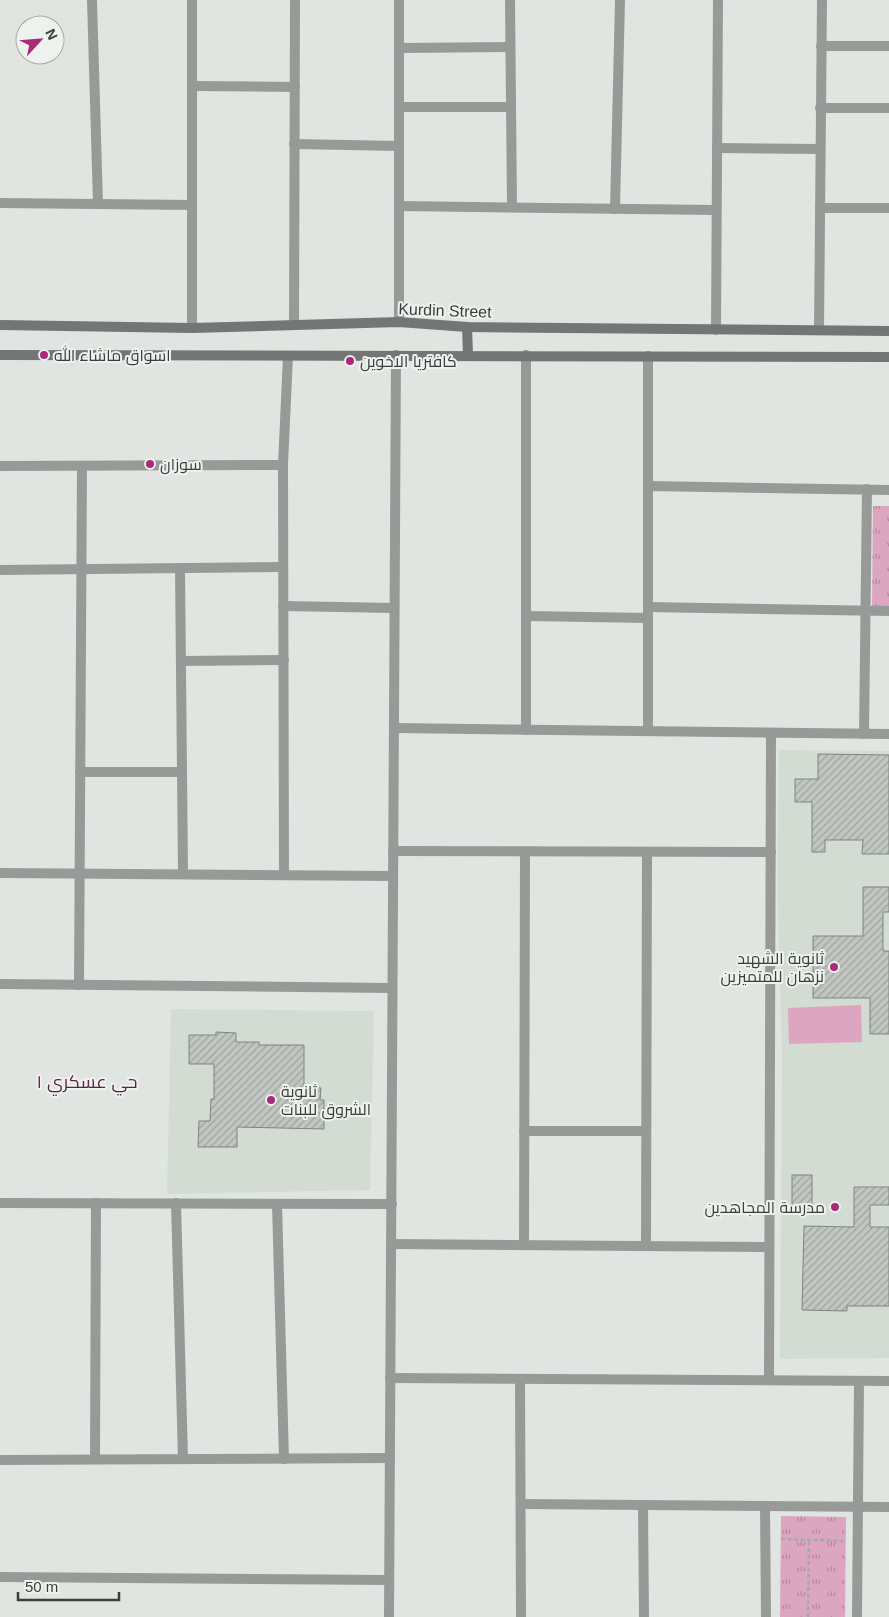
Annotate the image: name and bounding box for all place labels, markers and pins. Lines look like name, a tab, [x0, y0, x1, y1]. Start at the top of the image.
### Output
place label: اسواق ماشاء الله	[54, 345, 171, 366]
marker: اسواق ماشاء الله	[38, 349, 50, 361]
place label: كافتريا الاخوين	[360, 353, 457, 372]
marker: كافتريا الاخوين	[344, 355, 356, 367]
place label: سوزان	[160, 456, 202, 475]
marker: سوزان	[144, 458, 156, 470]
place label: ثانوية الشهيد نزهان للمتميزين	[721, 950, 825, 987]
marker: ثانوية الشهيد نزهان للمتميزين	[828, 961, 840, 973]
place label: ثانوية الشروق للبنات	[281, 1083, 371, 1120]
marker: ثانوية الشروق للبنات	[265, 1094, 277, 1106]
place label: مدرسة المجاهدين	[704, 1199, 825, 1218]
marker: مدرسة المجاهدين	[829, 1201, 841, 1213]

